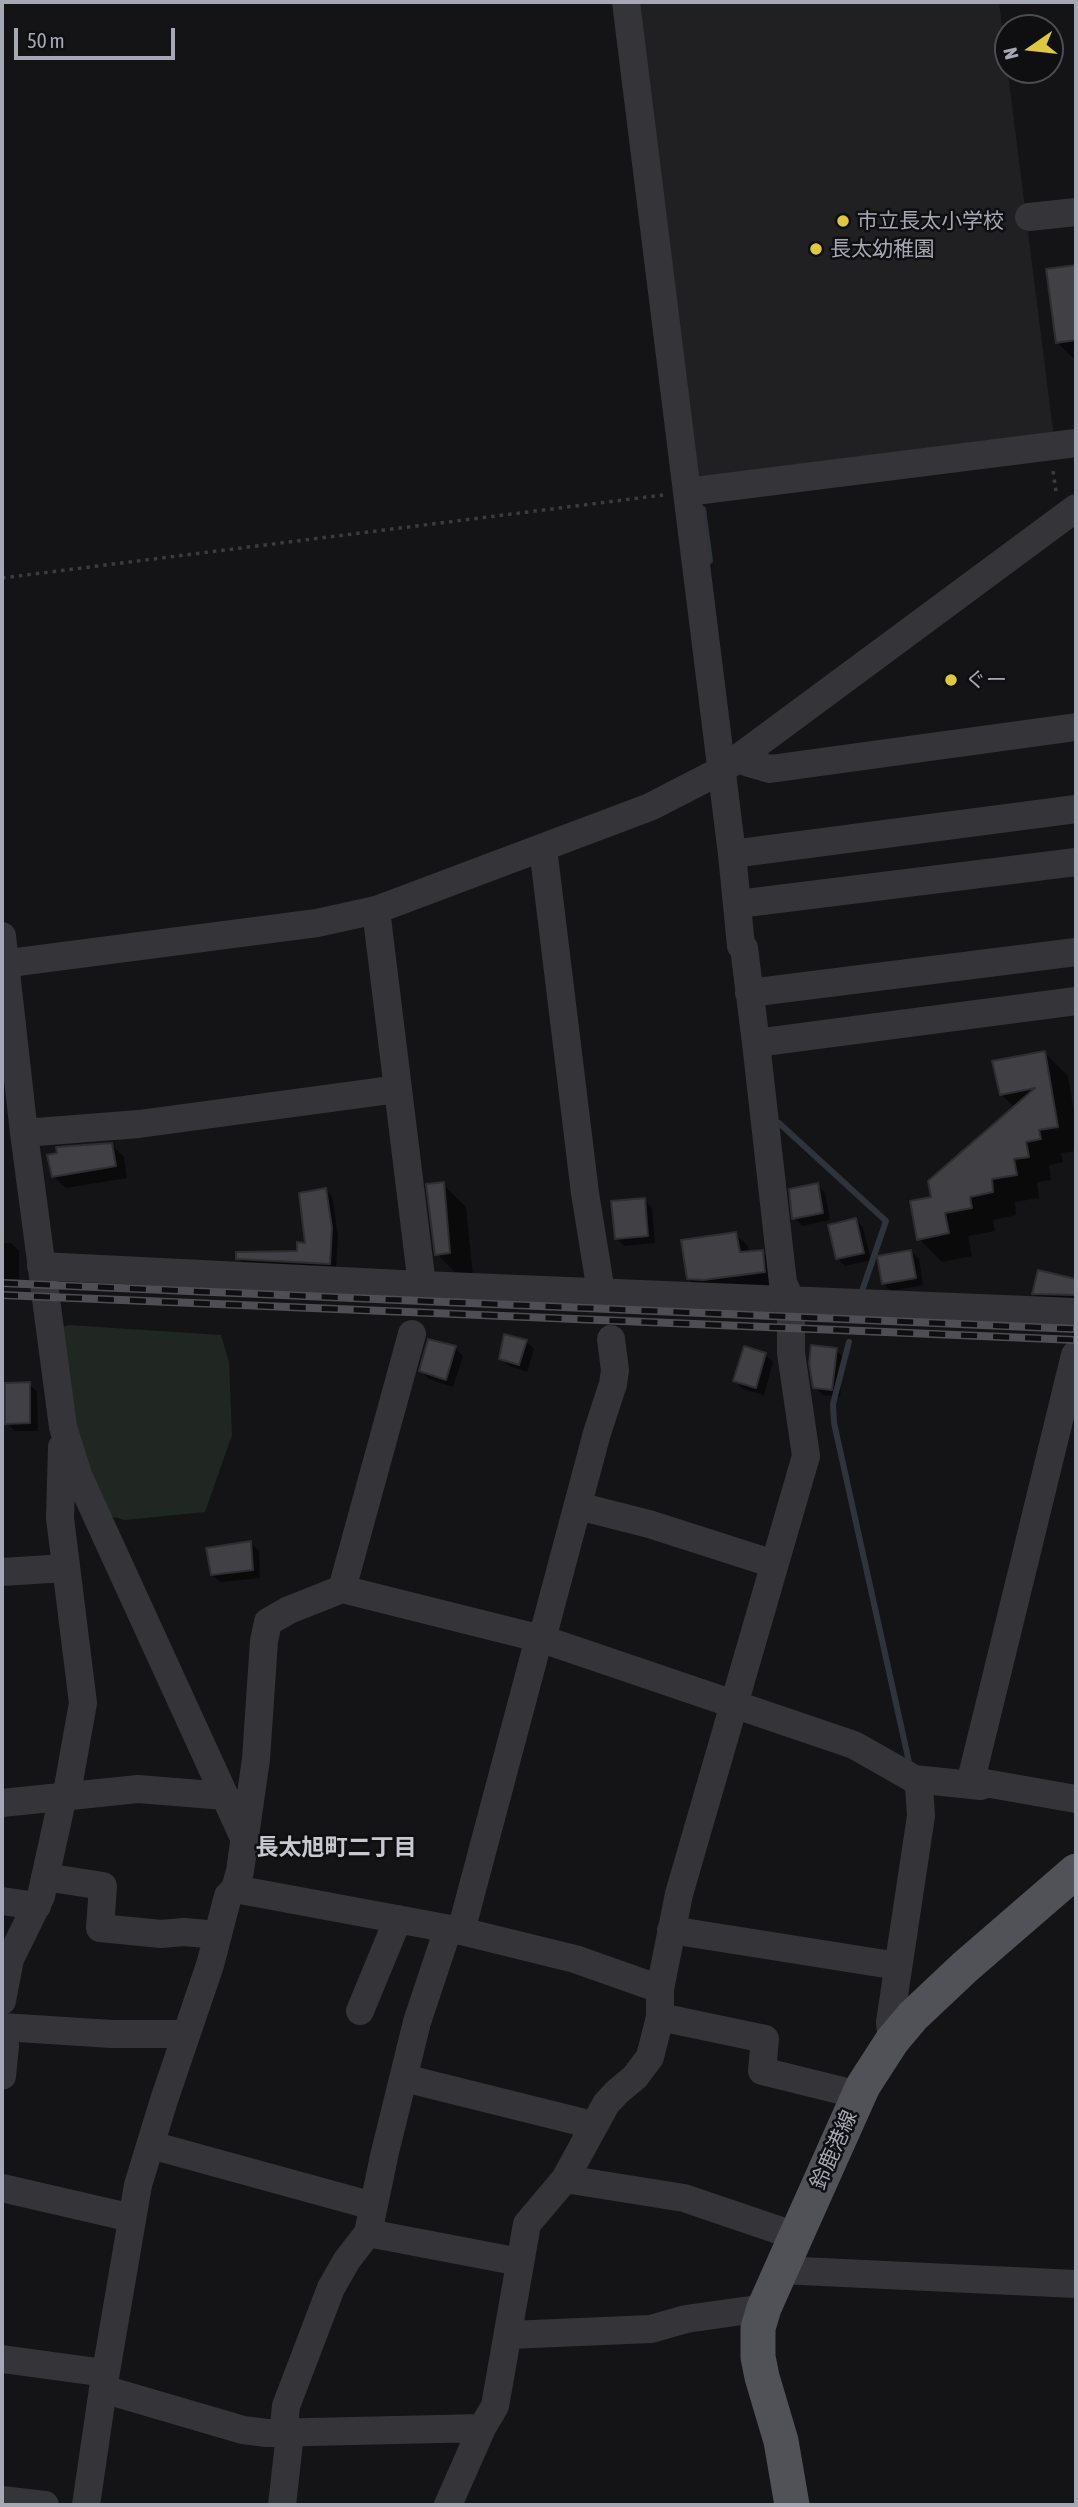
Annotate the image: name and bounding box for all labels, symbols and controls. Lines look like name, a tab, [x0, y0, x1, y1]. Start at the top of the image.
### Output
scale bar	[18, 14, 178, 58]
north arrow	[994, 14, 1064, 84]
text: 50 m	[27, 28, 65, 52]
text: N	[999, 45, 1023, 62]
place label: 市立長太小学校	[857, 208, 1004, 234]
marker: 市立長太小学校	[835, 213, 851, 229]
place label: 長太幼稚園	[830, 236, 935, 262]
marker: 長太幼稚園	[808, 241, 824, 257]
place label: ぐー	[965, 667, 1007, 693]
marker: ぐー	[943, 672, 959, 688]
district label: 長太旭町二丁目	[256, 1834, 416, 1862]
street label: 鈴鹿港線	[805, 2107, 863, 2193]

